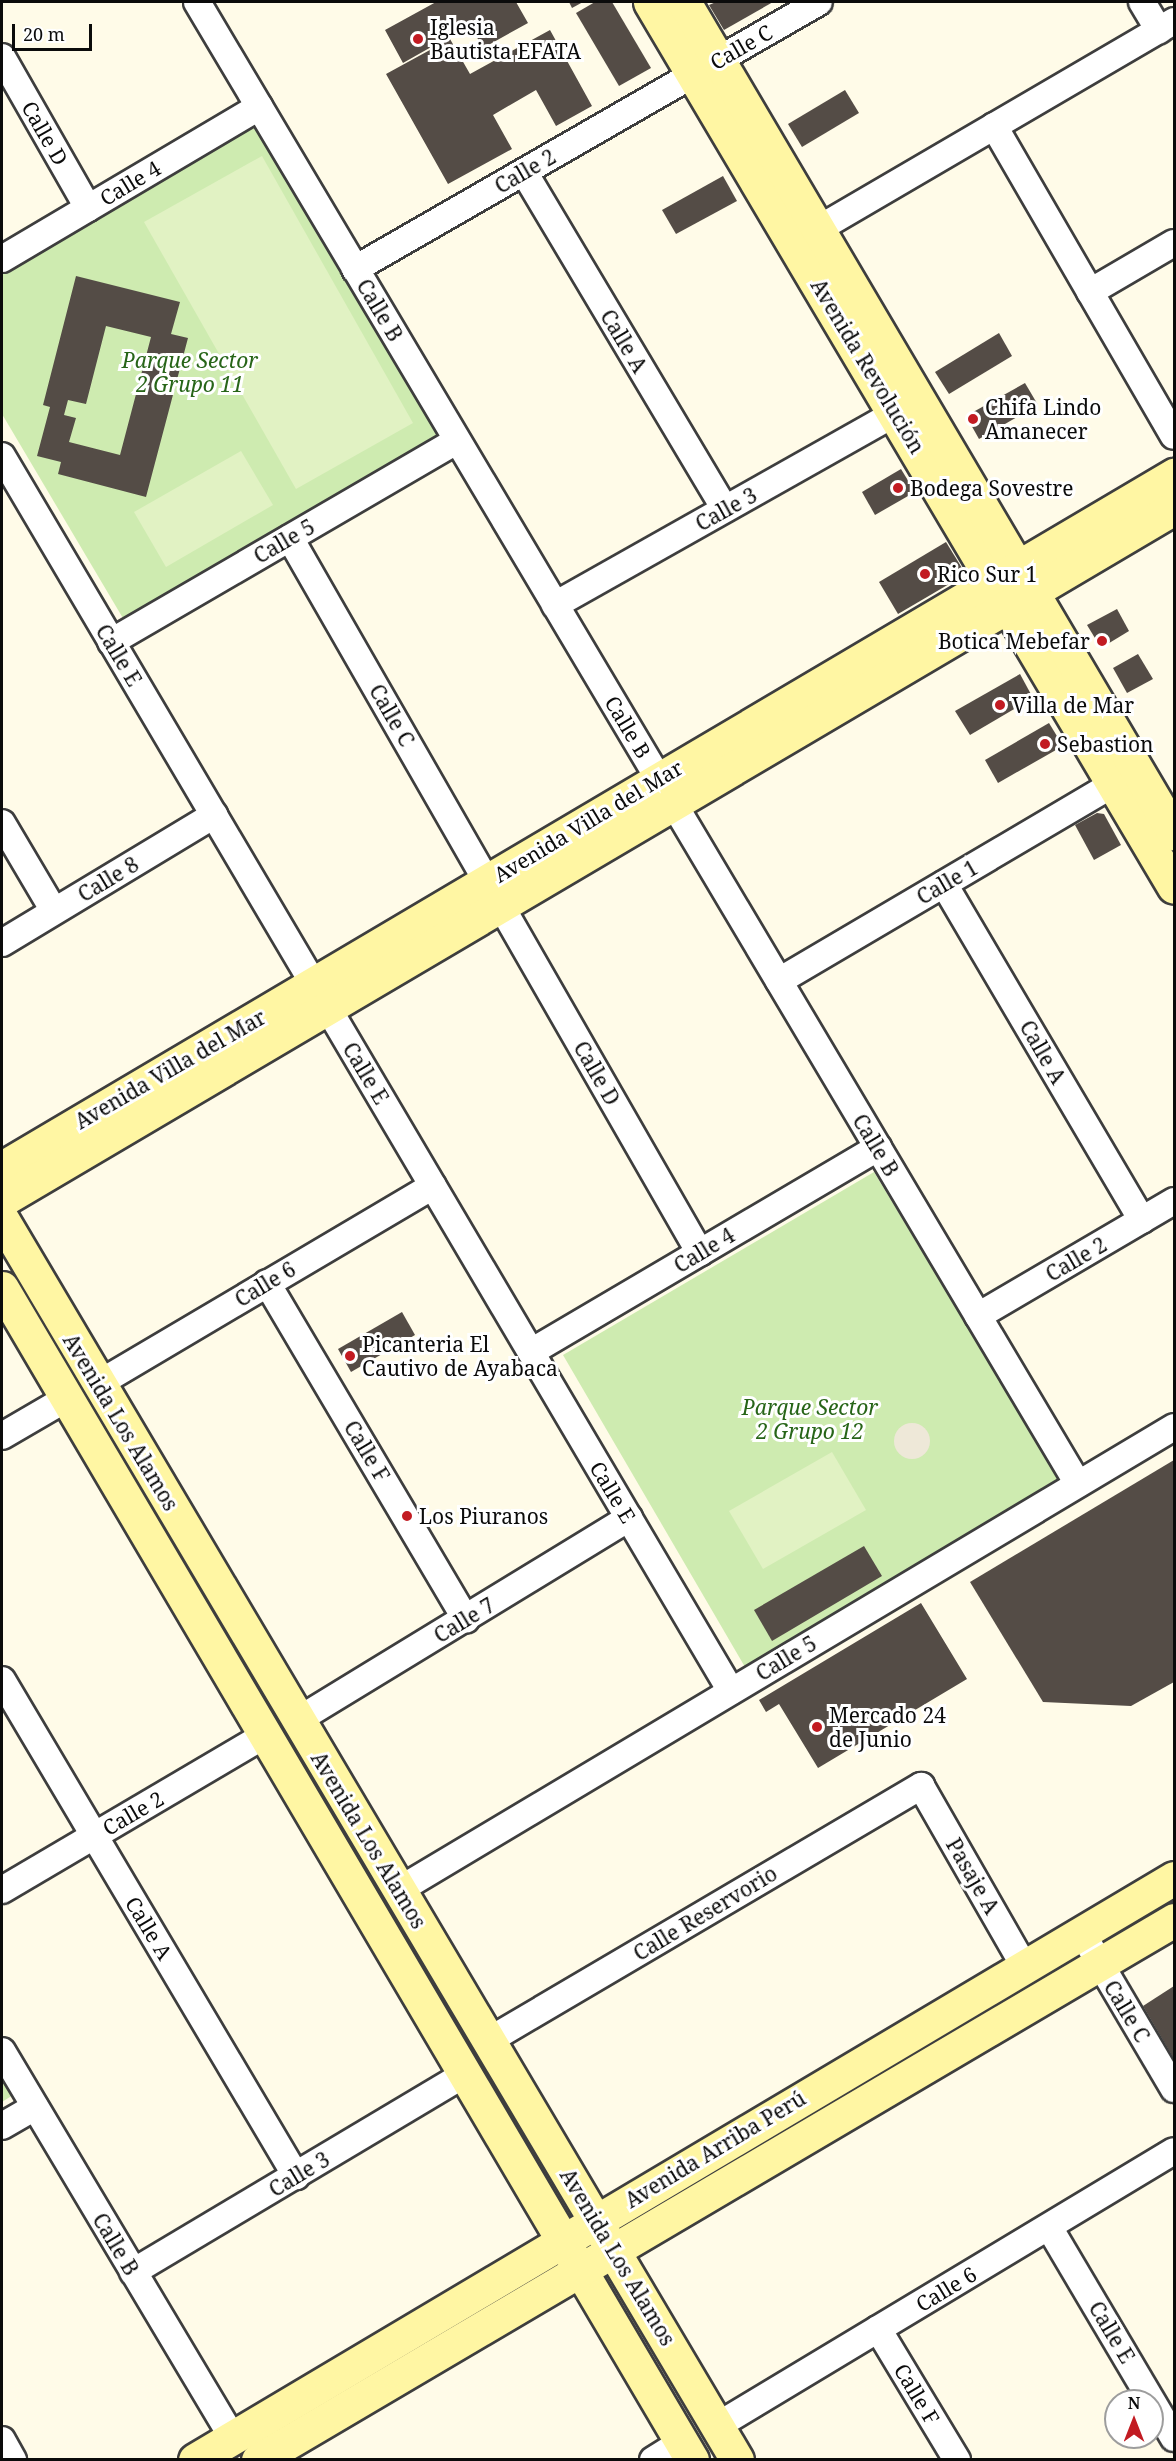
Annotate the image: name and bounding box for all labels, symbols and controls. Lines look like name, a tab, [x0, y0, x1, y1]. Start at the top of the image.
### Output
scale bar	[15, 12, 94, 50]
place label: Iglesia Bautista EFATA	[430, 14, 581, 64]
street label: Calle C	[706, 19, 776, 75]
text: 20 m	[23, 22, 65, 46]
marker: Iglesia Bautista EFATA	[411, 32, 425, 46]
street label: Calle D	[17, 97, 73, 169]
street label: Calle 2	[490, 144, 560, 198]
street label: Calle 4	[95, 155, 165, 211]
street label: Calle B	[352, 274, 408, 346]
street label: Avenida Revolución	[806, 274, 930, 458]
street label: Calle A	[595, 305, 653, 377]
park label: Parque Sector 2 Grupo 11	[122, 347, 258, 397]
place label: Chifa Lindo Amanecer	[985, 394, 1101, 444]
marker: Chifa Lindo Amanecer	[966, 412, 980, 426]
place label: Bodega Sovestre	[910, 475, 1073, 501]
marker: Bodega Sovestre	[891, 481, 905, 495]
street label: Calle 3	[691, 482, 761, 536]
street label: Calle 5	[249, 514, 319, 568]
place label: Rico Sur 1	[937, 561, 1037, 587]
marker: Rico Sur 1	[918, 567, 932, 581]
street label: Calle E	[91, 620, 147, 690]
place label: Botica Mebefar	[938, 628, 1090, 654]
marker: Botica Mebefar	[1095, 634, 1109, 648]
street label: Calle C	[364, 680, 420, 750]
street label: Calle B	[600, 691, 656, 763]
place label: Villa de Mar	[1012, 692, 1134, 718]
marker: Villa de Mar	[993, 698, 1007, 712]
place label: Sebastion	[1057, 731, 1154, 757]
marker: Sebastion	[1038, 737, 1052, 751]
street label: Avenida Villa del Mar	[489, 755, 687, 887]
street label: Calle 8	[73, 851, 143, 907]
street label: Calle 1	[912, 855, 982, 909]
street label: Avenida Villa del Mar	[70, 1004, 270, 1134]
street label: Calle A	[1015, 1016, 1071, 1088]
street label: Calle D	[569, 1037, 625, 1109]
street label: Calle E	[338, 1038, 394, 1108]
street label: Calle B	[848, 1109, 904, 1181]
street label: Calle 4	[669, 1222, 739, 1278]
street label: Calle 2	[1041, 1232, 1111, 1286]
street label: Calle 6	[230, 1256, 300, 1312]
street label: Avenida Los Alamos	[58, 1329, 184, 1515]
place label: Picanteria El Cautivo de Ayabaca	[362, 1331, 558, 1381]
marker: Picanteria El Cautivo de Ayabaca	[343, 1349, 357, 1363]
park label: Parque Sector 2 Grupo 12	[742, 1394, 878, 1444]
street label: Calle F	[339, 1416, 395, 1486]
street label: Calle E	[585, 1457, 641, 1527]
place label: Los Piuranos	[419, 1503, 548, 1529]
marker: Los Piuranos	[400, 1509, 414, 1523]
street label: Calle 7	[429, 1592, 499, 1648]
street label: Calle 5	[751, 1630, 821, 1686]
place label: Mercado 24 de Junio	[829, 1702, 946, 1752]
marker: Mercado 24 de Junio	[810, 1720, 824, 1734]
street label: Avenida Los Alamos	[306, 1747, 432, 1933]
street label: Calle 2	[98, 1786, 168, 1840]
street label: Pasaje A	[941, 1833, 1005, 1919]
street label: Calle Reservorio	[629, 1860, 781, 1966]
street label: Calle A	[120, 1892, 178, 1964]
street label: Calle C	[1099, 1976, 1155, 2046]
street label: Avenida Arriba Perú	[620, 2085, 810, 2213]
street label: Calle 3	[264, 2146, 334, 2202]
street label: Avenida Los Alamos	[555, 2164, 681, 2350]
street label: Calle B	[88, 2208, 144, 2280]
street label: Calle 6	[911, 2261, 981, 2317]
street label: Calle E	[1084, 2297, 1140, 2367]
street label: Calle F	[889, 2359, 945, 2429]
north arrow	[1104, 2389, 1164, 2449]
text: N	[1128, 2392, 1140, 2414]

